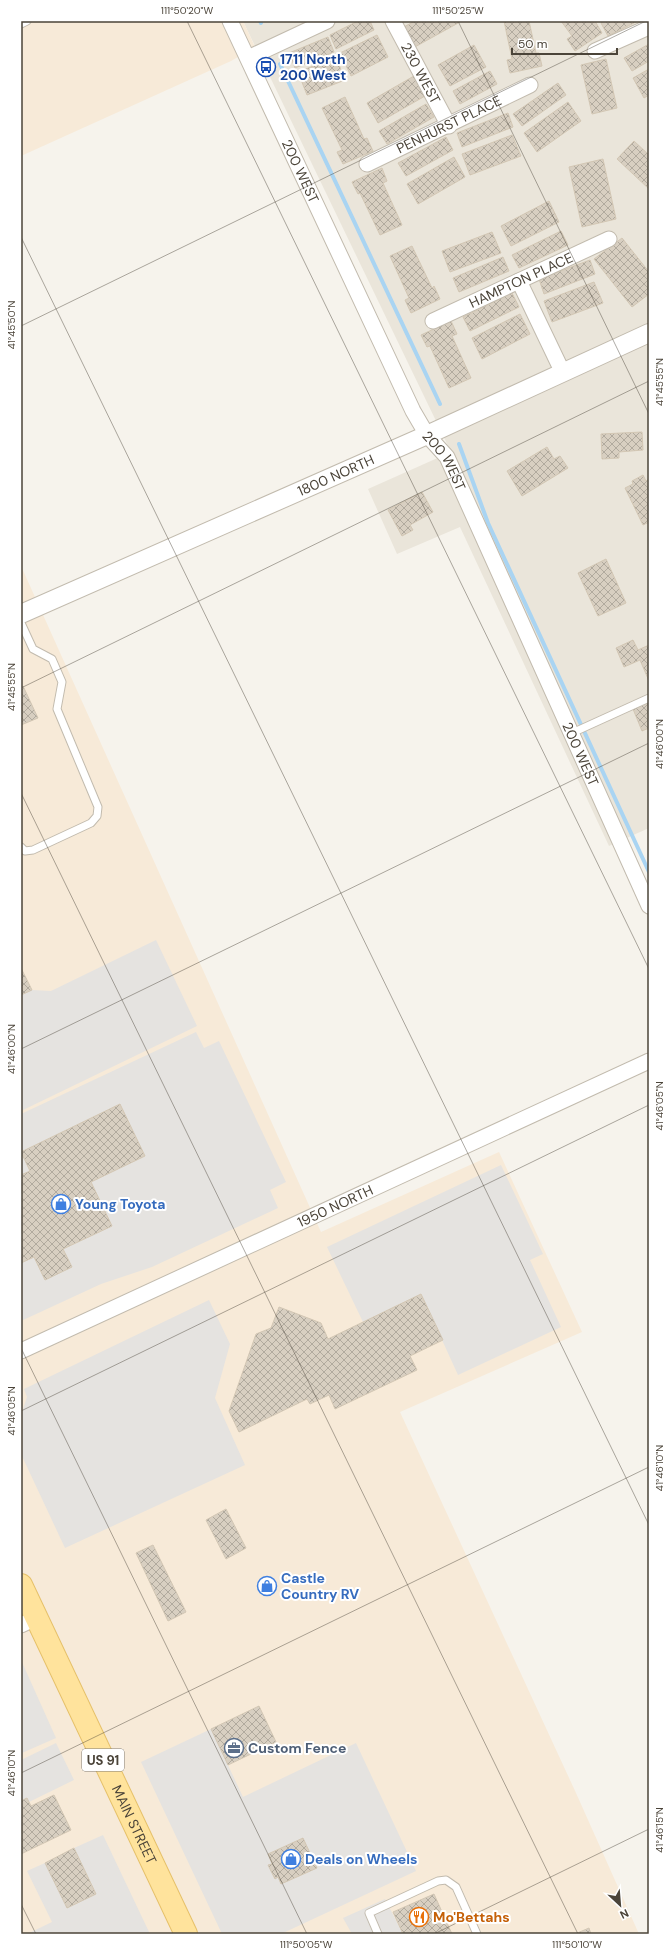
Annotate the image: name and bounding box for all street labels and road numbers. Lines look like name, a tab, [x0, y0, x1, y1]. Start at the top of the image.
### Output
street label: 230 WEST	[397, 39, 445, 107]
street label: PENHURST PLACE	[393, 91, 504, 157]
street label: 200 WEST	[278, 137, 323, 206]
street label: HAMPTON PLACE	[466, 248, 576, 312]
street label: 200 WEST	[419, 427, 470, 493]
street label: 1800 NORTH	[295, 450, 377, 500]
street label: 200 WEST	[558, 719, 603, 789]
street label: 1950 NORTH	[294, 1181, 376, 1231]
road number: US 91	[82, 1749, 124, 1771]
street label: MAIN STREET	[108, 1782, 161, 1867]

